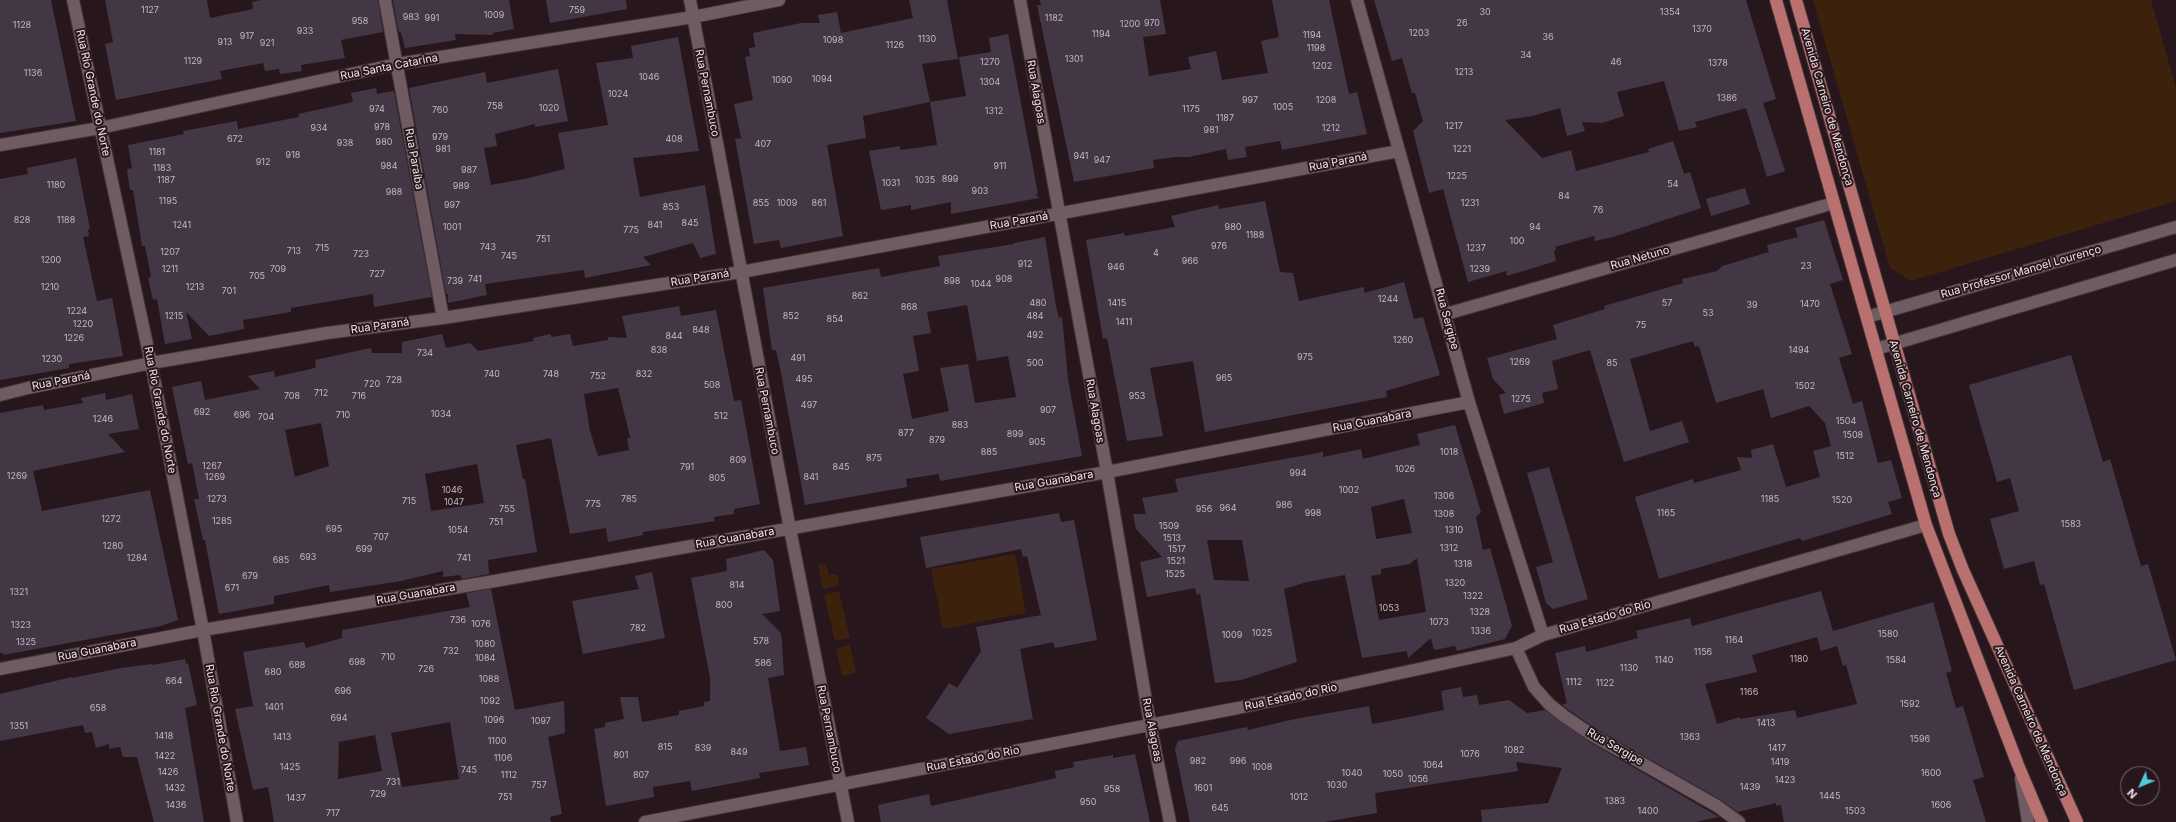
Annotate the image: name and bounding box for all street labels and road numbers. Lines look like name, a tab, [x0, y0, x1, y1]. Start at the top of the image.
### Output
street label: Avenida Carneiro de Mendonça	[1798, 27, 1856, 187]
street label: Rua Rio Grande do Norte	[73, 28, 113, 158]
street label: Rua Pernambuco	[692, 48, 722, 138]
street label: Rua Santa Catarina	[339, 51, 439, 83]
street label: Rua Alagoas	[1024, 59, 1048, 125]
street label: Rua Paraíba	[402, 127, 426, 191]
street label: Rua Paraná	[1308, 150, 1368, 174]
street label: Rua Paraná	[989, 209, 1049, 233]
street label: Rua Netuno	[1609, 243, 1671, 273]
street label: Rua Professor Manoel Lourenço	[1939, 243, 2103, 301]
street label: Rua Paraná	[670, 267, 730, 289]
street label: Rua Sergipe	[1432, 287, 1462, 351]
street label: Rua Paraná	[350, 315, 410, 337]
street label: Avenida Carneiro de Mendonça	[1886, 339, 1944, 499]
street label: Rua Rio Grande do Norte	[141, 345, 179, 475]
street label: Rua Pernambuco	[752, 366, 782, 456]
street label: Rua Paraná	[31, 369, 91, 393]
street label: Rua Alagoas	[1083, 378, 1107, 444]
street label: Rua Guanabara	[1332, 407, 1412, 435]
street label: Rua Guanabara	[1014, 468, 1094, 494]
street label: Rua Guanabara	[695, 525, 775, 551]
street label: Rua Guanabara	[376, 581, 456, 607]
street label: Rua Estado do Rio	[1558, 598, 1652, 636]
street label: Rua Guanabara	[57, 636, 137, 664]
street label: Avenida Carneiro de Mendonça	[1992, 644, 2070, 798]
street label: Rua Rio Grande do Norte	[202, 663, 238, 793]
street label: Rua Estado do Rio	[1244, 681, 1338, 713]
street label: Rua Pernambuco	[814, 684, 844, 774]
street label: Rua Alagoas	[1139, 697, 1165, 763]
street label: Rua Sergipe	[1584, 726, 1646, 768]
street label: Rua Estado do Rio	[925, 744, 1021, 774]

